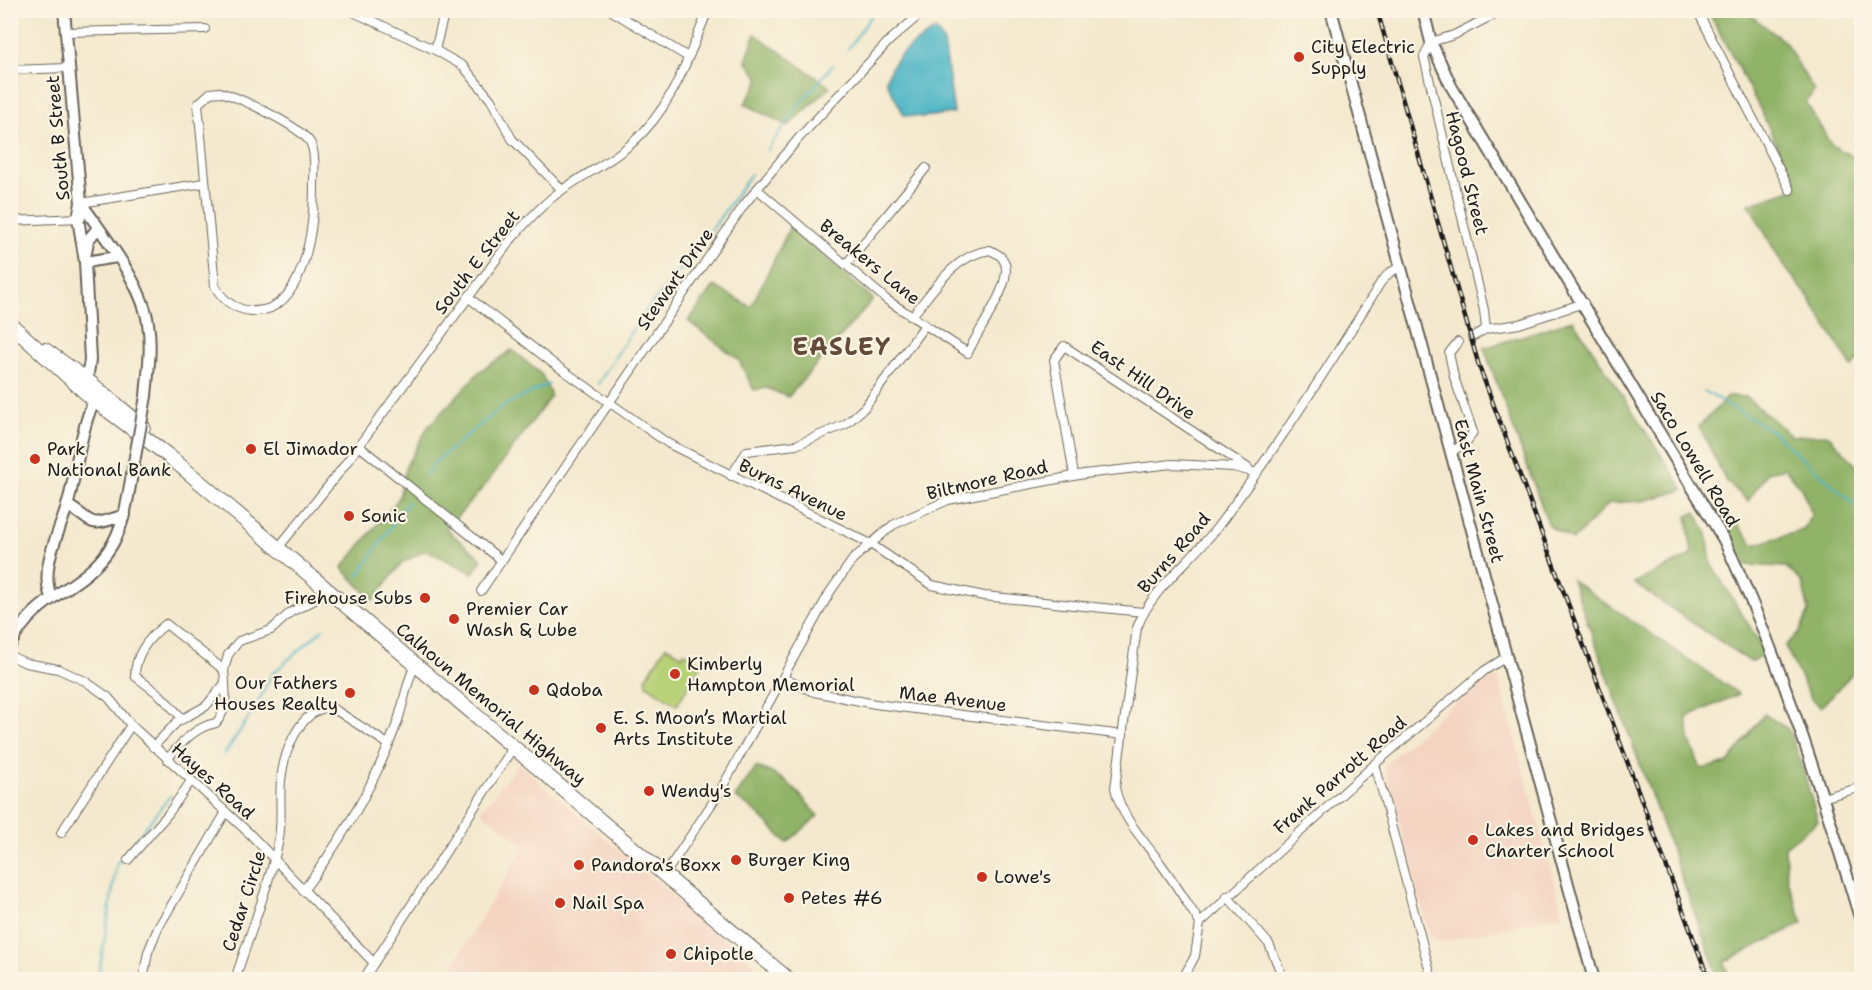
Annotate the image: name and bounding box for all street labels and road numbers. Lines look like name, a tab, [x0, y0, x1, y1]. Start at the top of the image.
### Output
street label: South B Street	[41, 74, 75, 202]
street label: Hagood Street	[1440, 108, 1494, 238]
street label: South E Street	[429, 205, 525, 319]
street label: Breakers Lane	[814, 214, 926, 310]
street label: Stewart Drive	[631, 223, 719, 335]
street label: East Hill Drive	[1085, 335, 1201, 425]
street label: Saco Lowell Road	[1645, 387, 1745, 531]
street label: East Main Street	[1448, 416, 1510, 566]
street label: Burns Avenue	[735, 453, 851, 527]
street label: Biltmore Road	[924, 454, 1050, 506]
street label: Burns Road	[1132, 507, 1216, 599]
street label: Calhoun Memorial Highway	[391, 617, 591, 791]
street label: Mae Avenue	[898, 680, 1008, 718]
street label: Frank Parrott Road	[1268, 711, 1412, 839]
street label: Hayes Road	[166, 737, 260, 825]
street label: Cedar Circle	[216, 847, 272, 955]

